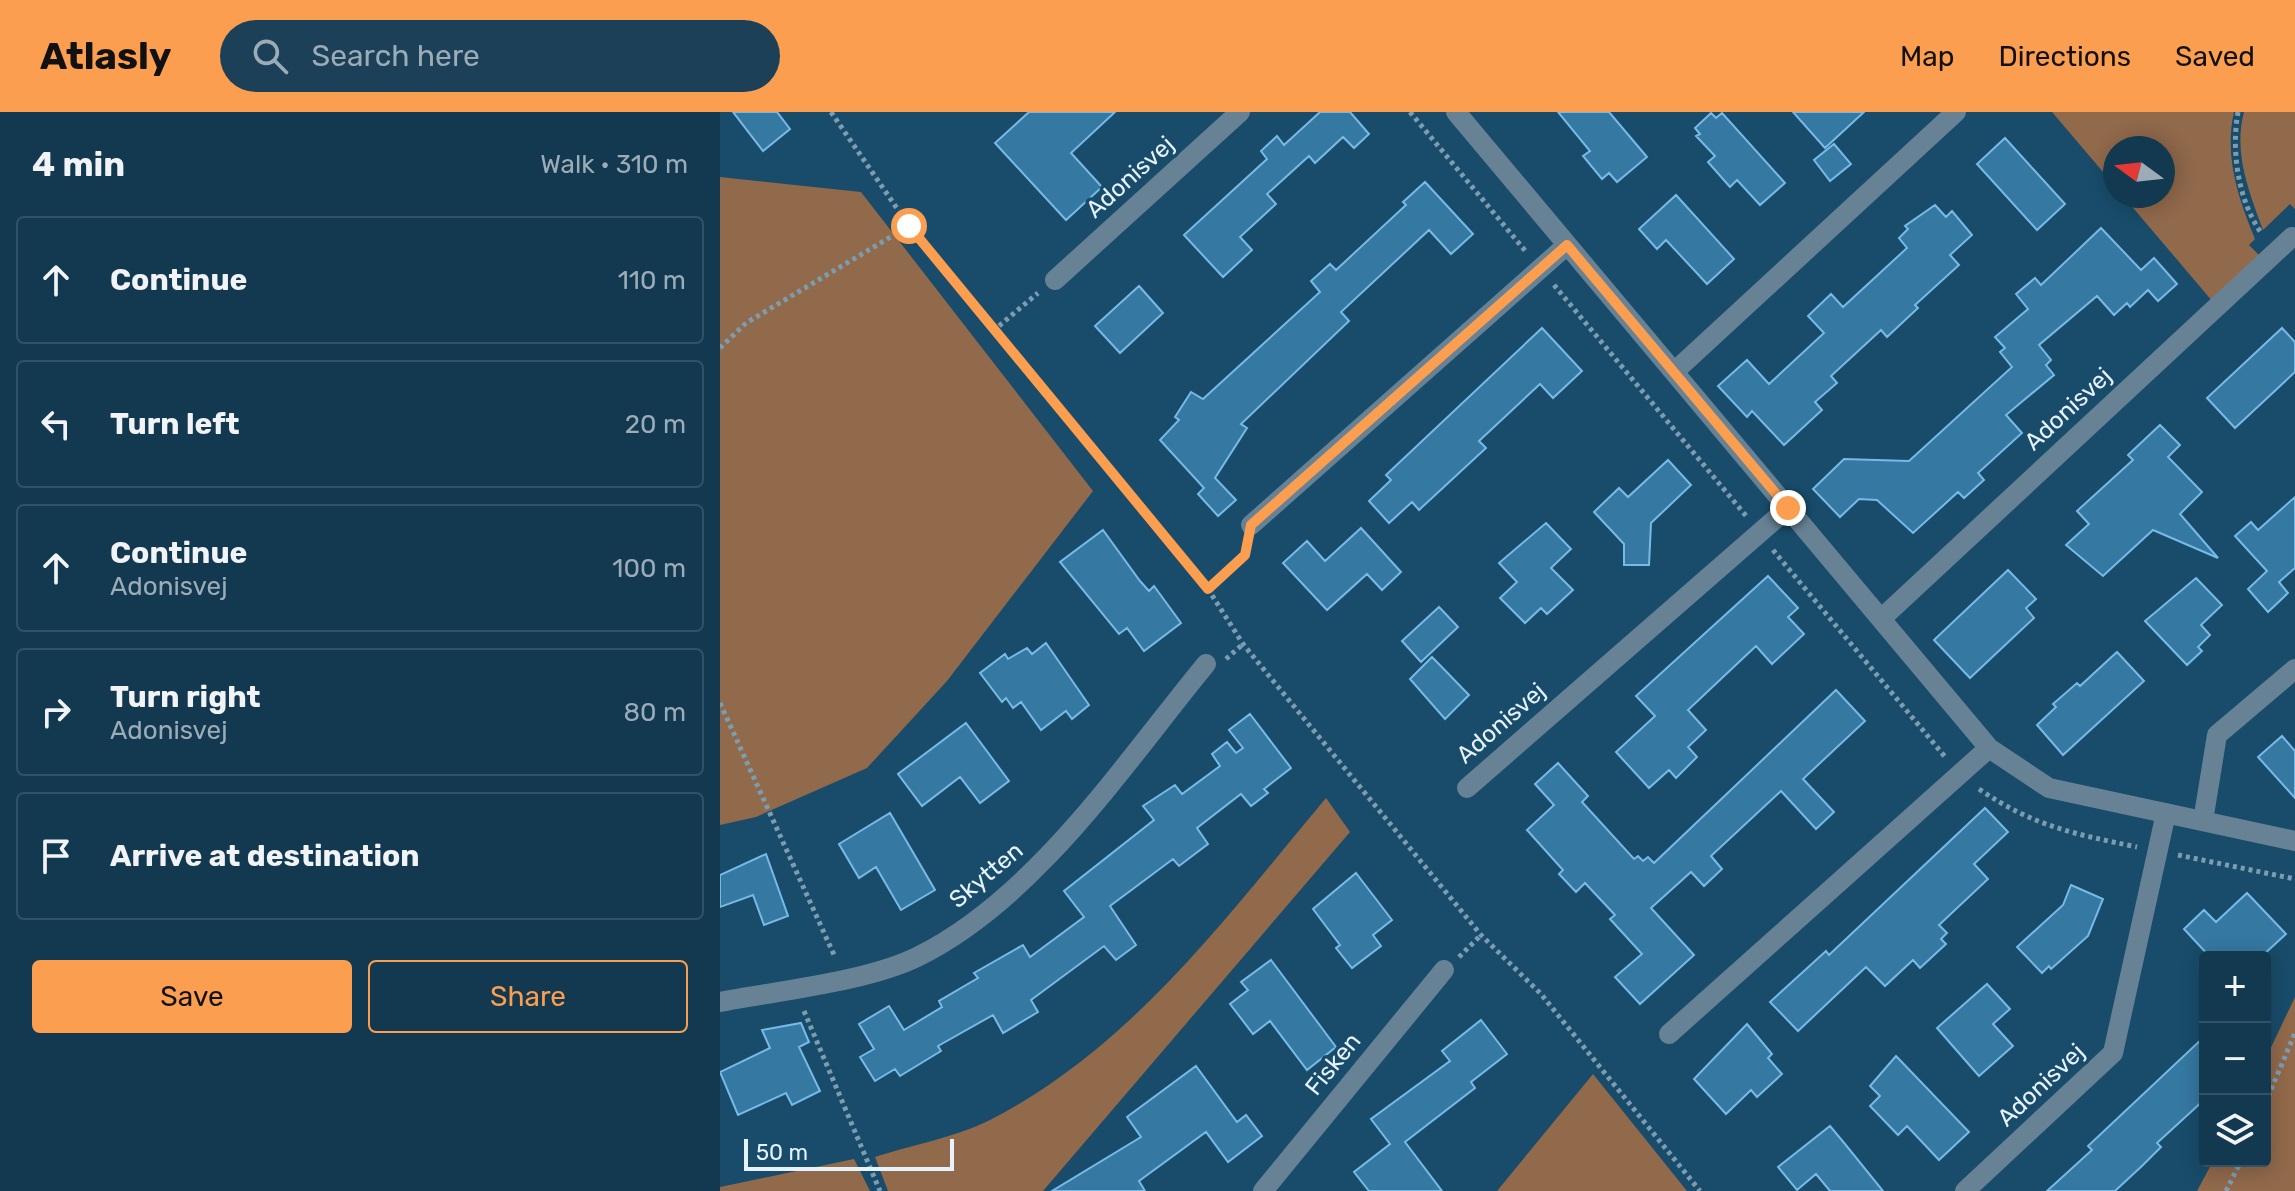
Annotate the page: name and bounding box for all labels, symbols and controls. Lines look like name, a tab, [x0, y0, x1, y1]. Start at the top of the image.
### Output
search box	[220, 20, 780, 92]
text: Atlasly	[40, 33, 172, 79]
icon: search	[248, 34, 292, 78]
text: Search here	[312, 38, 480, 74]
text: Map	[1900, 40, 1954, 73]
text: Directions	[1998, 40, 2131, 73]
text: Saved	[2175, 40, 2255, 73]
street label: Adonisvej	[1080, 130, 1180, 224]
north arrow	[2103, 136, 2175, 208]
text: 4 min	[32, 144, 125, 185]
text: Walk · 310 m	[540, 149, 688, 180]
route start	[891, 208, 927, 244]
icon: ahead	[34, 258, 78, 302]
text: Continue	[110, 262, 247, 298]
text: 110 m	[618, 265, 686, 296]
street label: Adonisvej	[2019, 362, 2117, 456]
icon: left	[34, 402, 78, 446]
text: Turn left	[110, 406, 240, 442]
text: 20 m	[625, 409, 686, 440]
route end	[1770, 490, 1806, 526]
text: Continue	[110, 535, 247, 571]
icon: ahead	[34, 546, 78, 590]
text: 100 m	[612, 553, 686, 584]
text: Adonisvej	[110, 571, 228, 602]
street label: Adonisvej	[1451, 677, 1551, 769]
text: Turn right	[110, 679, 261, 715]
icon: right	[34, 690, 78, 734]
text: 80 m	[623, 697, 686, 728]
text: Adonisvej	[110, 715, 228, 746]
icon: arrive	[34, 834, 78, 878]
street label: Skytten	[944, 836, 1028, 914]
text: Arrive at destination	[110, 838, 420, 874]
map controls	[2199, 951, 2271, 1167]
button: +	[2199, 951, 2271, 1023]
button: Save	[32, 960, 352, 1033]
button: Share	[368, 960, 688, 1033]
button: −	[2199, 1023, 2271, 1095]
street label: Fisken	[1300, 1027, 1366, 1101]
street label: Adonisvej	[1992, 1038, 2090, 1132]
button: layers	[2199, 1095, 2271, 1167]
scale bar	[744, 1135, 954, 1171]
text: 50 m	[756, 1139, 808, 1166]

